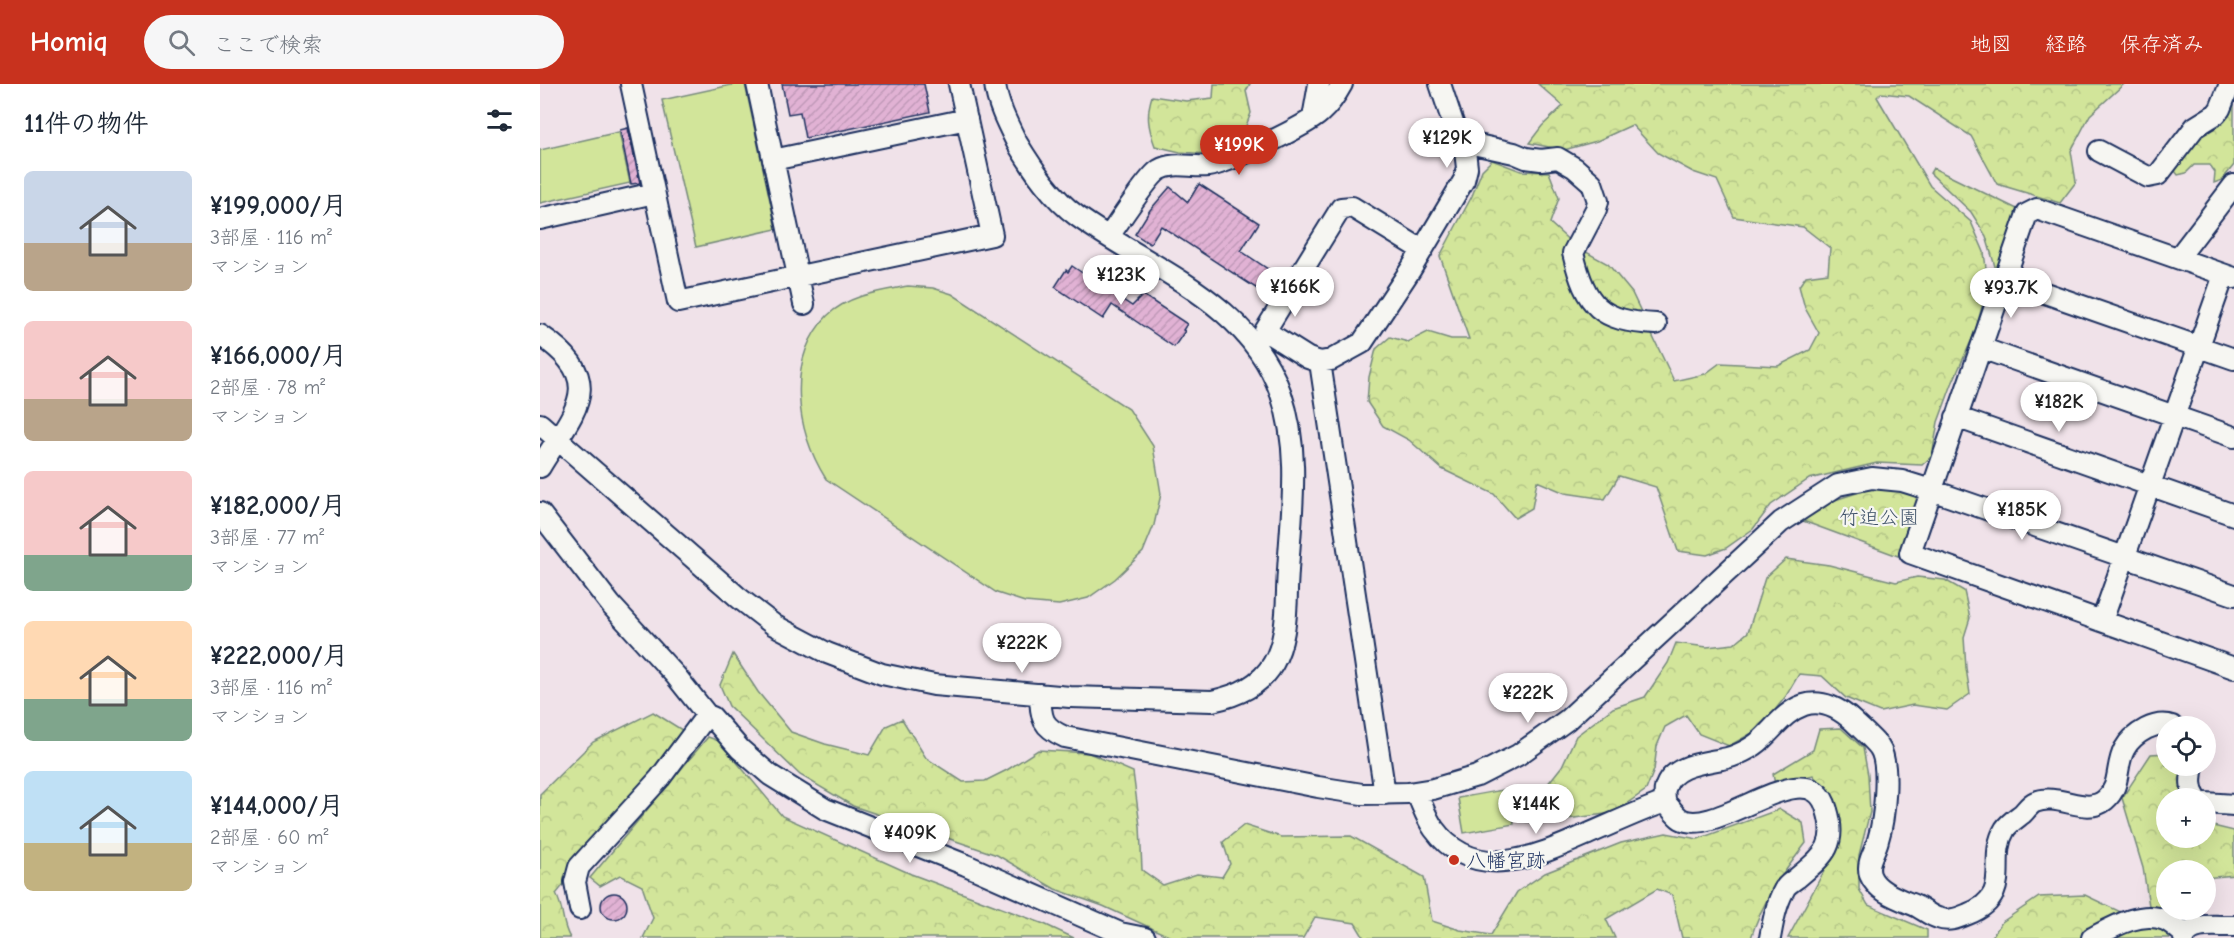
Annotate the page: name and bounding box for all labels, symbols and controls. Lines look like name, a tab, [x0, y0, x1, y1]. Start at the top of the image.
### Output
search box	[144, 15, 564, 69]
text: Homiq	[30, 26, 108, 58]
icon: search	[165, 26, 198, 59]
text: ここで検索	[213, 32, 323, 58]
text: 地図	[1970, 32, 2012, 56]
text: 経路	[2045, 32, 2087, 56]
text: 保存済み	[2120, 32, 2204, 56]
icon: filters	[483, 104, 516, 137]
text: 11件の物件	[24, 109, 148, 139]
pin: ¥129K	[1405, 118, 1489, 169]
pin: ¥199K	[1197, 125, 1281, 176]
text: ¥129K	[1422, 126, 1472, 149]
text: ¥199K	[1214, 133, 1264, 156]
text: ¥199,000/月	[210, 191, 347, 221]
icon: home	[72, 195, 144, 267]
text: 3部屋 · 116 m²	[210, 226, 332, 249]
text: マンション	[210, 255, 309, 278]
pin: ¥123K	[1079, 255, 1163, 306]
text: ¥123K	[1097, 263, 1145, 286]
pin: ¥166K	[1253, 267, 1337, 318]
pin: ¥93.7K	[1962, 268, 2060, 319]
text: ¥166K	[1270, 275, 1320, 298]
text: ¥93.7K	[1984, 276, 2038, 299]
text: ¥166,000/月	[210, 341, 347, 371]
icon: home	[72, 345, 144, 417]
text: 2部屋 · 78 m²	[210, 376, 325, 399]
pin: ¥182K	[2017, 382, 2101, 433]
text: ¥182K	[2034, 390, 2084, 413]
text: マンション	[210, 405, 309, 428]
pin: ¥185K	[1980, 490, 2064, 541]
text: ¥182,000/月	[210, 491, 346, 521]
icon: home	[72, 495, 144, 567]
text: ¥185K	[1997, 498, 2047, 521]
park label: 竹迫公園	[1839, 506, 1919, 529]
text: 3部屋 · 77 m²	[210, 526, 324, 549]
text: マンション	[210, 555, 309, 578]
pin: ¥222K	[980, 623, 1064, 674]
text: ¥222K	[997, 631, 1047, 654]
text: ¥222,000/月	[210, 641, 349, 671]
icon: home	[72, 645, 144, 717]
pin: ¥222K	[1486, 673, 1570, 724]
text: 3部屋 · 116 m²	[210, 676, 332, 699]
text: ¥222K	[1503, 681, 1553, 704]
text: マンション	[210, 705, 309, 728]
map controls	[2156, 716, 2216, 920]
button: locate	[2156, 716, 2216, 776]
pin: ¥144K	[1494, 784, 1578, 835]
button: +	[2156, 788, 2216, 848]
text: ¥144,000/月	[210, 791, 344, 821]
text: ¥144K	[1512, 792, 1560, 815]
icon: home	[72, 795, 144, 867]
pin: ¥409K	[868, 813, 952, 864]
text: ¥409K	[884, 821, 936, 844]
text: 2部屋 · 60 m²	[210, 826, 329, 849]
place label: 八幡宮跡	[1466, 849, 1546, 872]
marker: 八幡宮跡	[1447, 853, 1461, 867]
text: マンション	[210, 855, 309, 878]
button: −	[2156, 860, 2216, 920]

